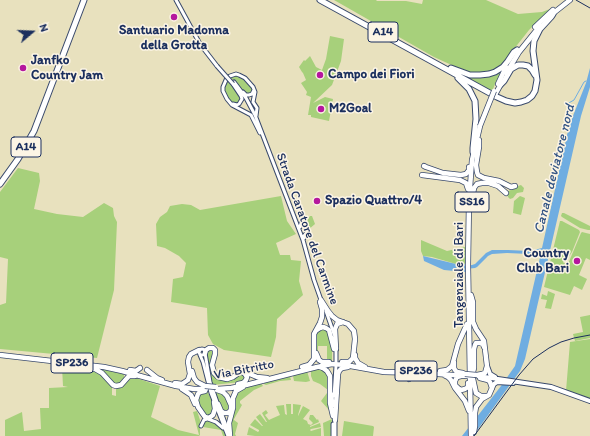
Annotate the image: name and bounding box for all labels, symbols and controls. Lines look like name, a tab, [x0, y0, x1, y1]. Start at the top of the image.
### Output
north arrow	[12, 12, 52, 52]
marker: Santuario Madonna della Grotta	[169, 12, 179, 22]
text: N	[36, 22, 51, 34]
road number: A14	[368, 22, 398, 42]
place label: Santuario Madonna della Grotta	[119, 23, 229, 54]
place label: Janfko Country Jam	[31, 53, 103, 84]
marker: Janfko Country Jam	[18, 63, 28, 73]
place label: Campo dei Fiori	[328, 67, 415, 83]
marker: Campo dei Fiori	[315, 70, 325, 80]
place label: M2Goal	[329, 101, 372, 117]
water label: Canale deviatore nord	[531, 103, 579, 235]
marker: M2Goal	[316, 104, 326, 114]
road number: A14	[11, 137, 41, 157]
street label: Strada Caratore del Carmine	[272, 151, 342, 307]
road number: SS16	[455, 192, 489, 212]
place label: Spazio Quattro/4	[325, 193, 422, 209]
marker: Spazio Quattro/4	[312, 196, 322, 206]
street label: Tangenziale di Bari	[452, 222, 468, 328]
place label: Country Club Bari	[516, 246, 569, 277]
marker: Country Club Bari	[572, 256, 582, 266]
road number: SP236	[51, 353, 93, 373]
street label: Via Bitritto	[213, 357, 275, 383]
road number: SP236	[395, 361, 437, 381]

